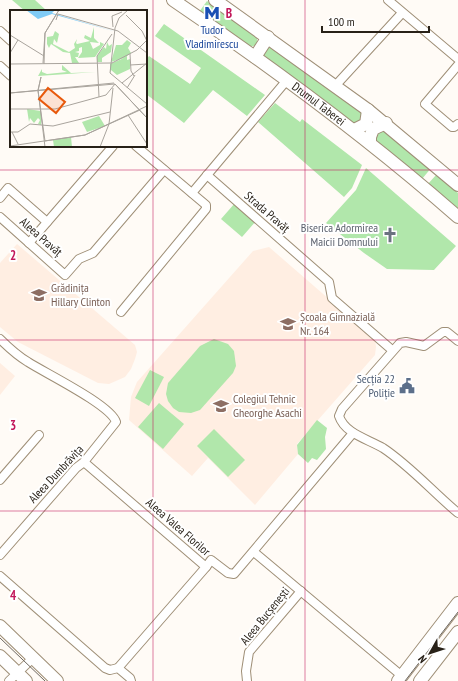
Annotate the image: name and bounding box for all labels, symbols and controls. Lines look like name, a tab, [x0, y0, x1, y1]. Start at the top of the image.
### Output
metro station icon: Tudor Vladimirescu	[203, 4, 221, 22]
text: B	[226, 5, 232, 22]
scale bar	[322, 8, 429, 34]
inset map	[10, 10, 147, 147]
text: 100 m	[328, 14, 355, 29]
place label: Tudor Vladimirescu	[184, 22, 239, 51]
street label: Drumul Taberei	[289, 79, 349, 129]
street label: Strada Pravăț	[242, 188, 294, 236]
street label: Aleea Pravăț	[17, 214, 66, 260]
place label: Biserica Adormirea Maicii Domnului	[301, 220, 378, 249]
church icon: Biserica Adormirea Maicii Domnului	[381, 226, 399, 244]
text: 2	[10, 247, 16, 264]
place label: Grădinița Hillary Clinton	[51, 280, 110, 309]
school or university icon: Grădinița Hillary Clinton	[30, 286, 48, 304]
place label: Școala Gimnazială Nr. 164	[300, 309, 375, 338]
school or university icon: Școala Gimnazială Nr. 164	[279, 315, 297, 333]
place label: Secția 22 Poliție	[357, 371, 395, 400]
public building icon: Secția 22 Poliție	[398, 377, 416, 395]
place label: Colegiul Tehnic Gheorghe Asachi	[233, 391, 302, 420]
school or university icon: Colegiul Tehnic Gheorghe Asachi	[212, 397, 230, 415]
text: 3	[10, 417, 16, 434]
street label: Aleea Dumbrăvița	[25, 441, 86, 506]
street label: Aleea Valea Florilor	[143, 495, 214, 559]
street label: Aleea Bucșenești	[237, 584, 292, 648]
text: 4	[10, 587, 17, 604]
north arrow	[410, 633, 450, 673]
text: N	[415, 653, 430, 666]

